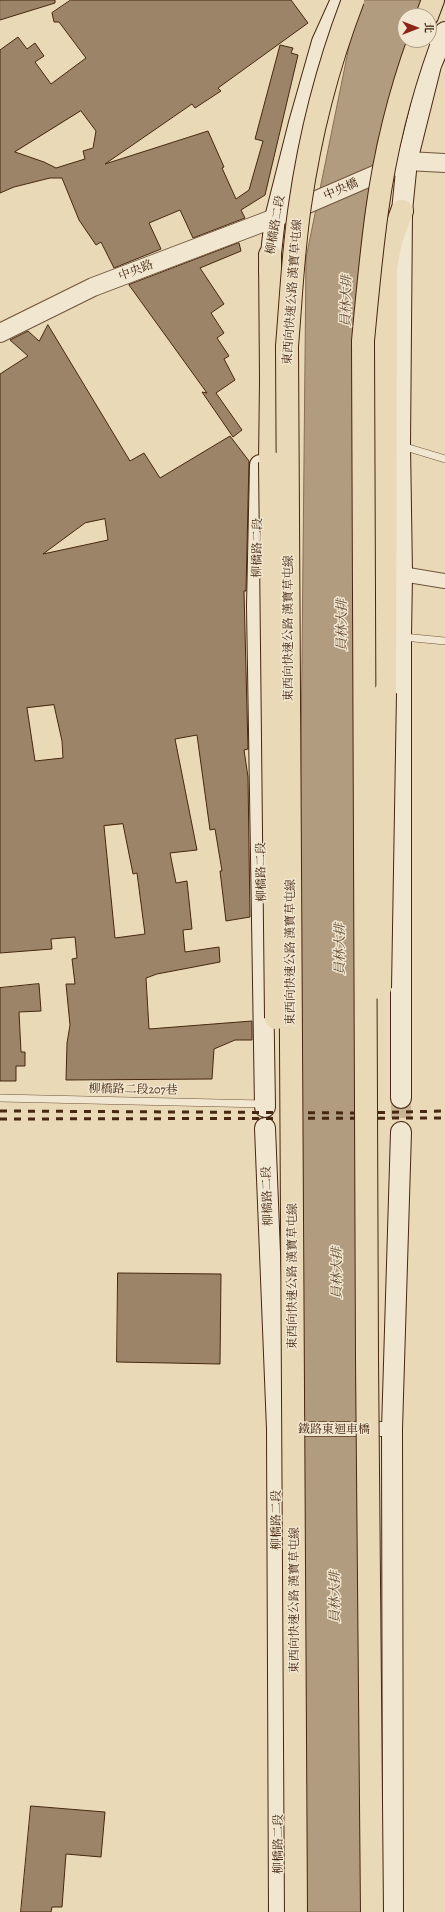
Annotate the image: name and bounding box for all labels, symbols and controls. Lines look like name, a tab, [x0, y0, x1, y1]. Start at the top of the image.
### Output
north arrow	[397, 8, 437, 48]
text: 北	[421, 23, 436, 34]
street label: 中央橋	[322, 176, 360, 204]
street label: 柳橋路二段	[264, 194, 288, 256]
street label: 東西向快速公路 漢寶草屯線	[281, 218, 305, 366]
street label: 中央路	[117, 258, 155, 284]
water label: 員林大排	[339, 275, 355, 327]
street label: 柳橋路二段	[250, 518, 266, 578]
street label: 東西向快速公路 漢寶草屯線	[282, 555, 296, 701]
water label: 員林大排	[335, 599, 351, 651]
street label: 柳橋路二段	[254, 842, 270, 902]
street label: 東西向快速公路 漢寶草屯線	[284, 879, 298, 1025]
water label: 員林大排	[333, 923, 349, 975]
street label: 柳橋路二段207巷	[88, 1082, 178, 1098]
street label: 柳橋路二段	[260, 1166, 276, 1226]
street label: 東西向快速公路 漢寶草屯線	[286, 1203, 300, 1349]
water label: 員林大排	[330, 1247, 346, 1299]
street label: 鐵路東迴車橋	[298, 1423, 370, 1437]
street label: 柳橋路二段	[270, 1490, 284, 1550]
street label: 東西向快速公路 漢寶草屯線	[288, 1527, 302, 1673]
water label: 員林大排	[328, 1571, 344, 1623]
street label: 柳橋路二段	[272, 1814, 286, 1874]

